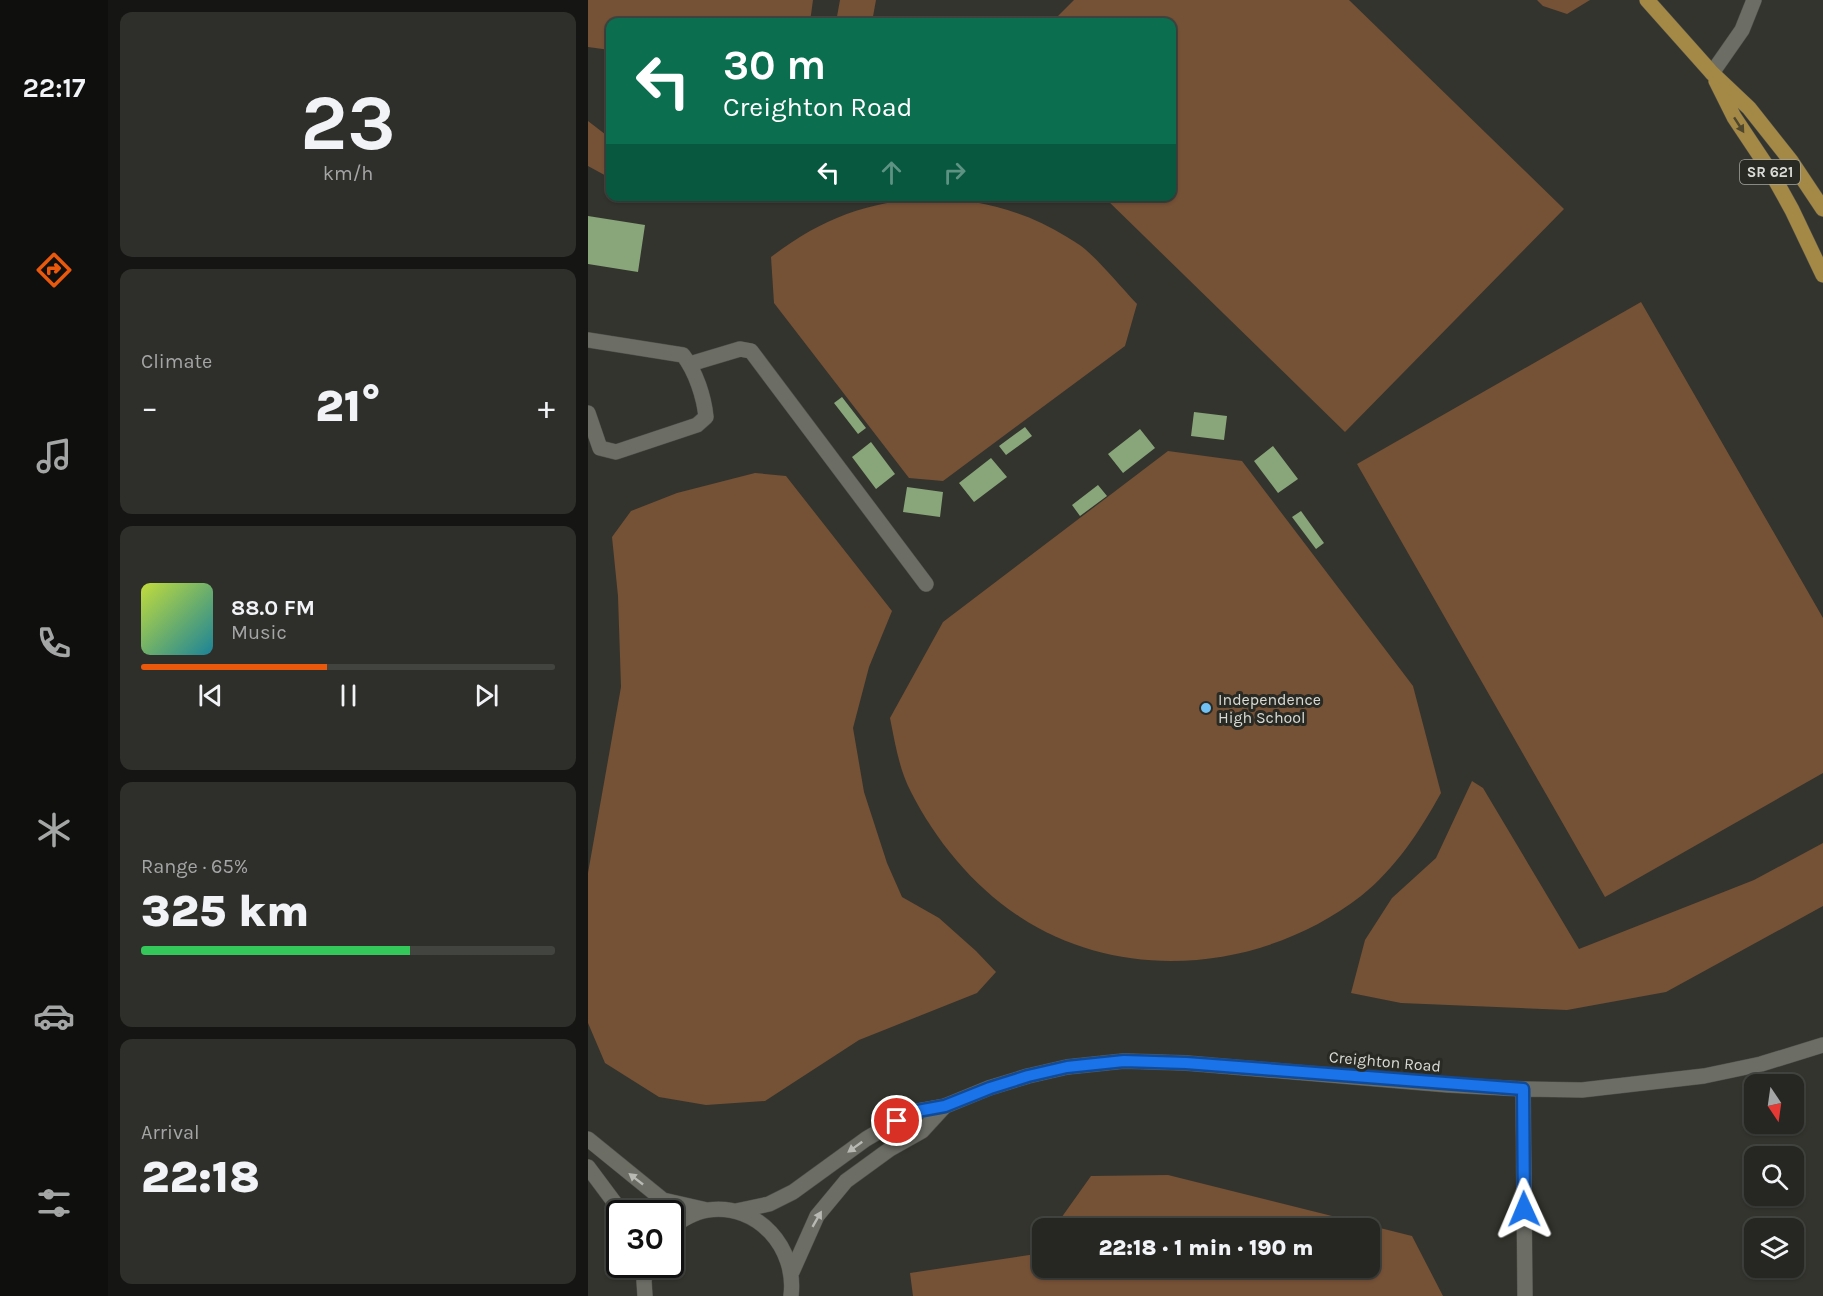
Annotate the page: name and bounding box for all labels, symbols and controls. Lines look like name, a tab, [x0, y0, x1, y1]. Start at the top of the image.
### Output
text: 30 m	[723, 40, 826, 90]
icon: left	[624, 42, 702, 120]
text: 22:17	[22, 72, 86, 104]
text: 23	[300, 77, 396, 169]
text: Creighton Road	[723, 91, 913, 123]
one-way arrow	[1734, 117, 1745, 133]
icon: left	[812, 156, 845, 189]
icon: ahead	[875, 156, 908, 189]
icon: right	[938, 156, 971, 189]
road number: SR 621	[1740, 160, 1800, 184]
text: km/h	[323, 162, 373, 185]
icon: directions	[33, 249, 75, 291]
text: Climate	[141, 350, 212, 373]
text: 21°	[315, 380, 381, 432]
text: −	[141, 388, 158, 426]
text: +	[538, 388, 555, 426]
icon: music	[33, 435, 75, 477]
text: 88.0 FM	[231, 595, 315, 621]
text: Music	[231, 621, 287, 644]
icon: phone	[33, 622, 75, 664]
icon: previous	[194, 679, 227, 712]
icon: pause	[332, 679, 365, 712]
icon: next	[470, 679, 503, 712]
place label: Independence High School	[1218, 690, 1321, 727]
marker: Independence High School	[1199, 701, 1213, 715]
icon: climate	[33, 809, 75, 851]
text: Range · 65%	[141, 855, 248, 878]
text: 325 km	[141, 885, 309, 937]
icon: car	[33, 995, 75, 1037]
street label: Creighton Road	[1328, 1047, 1442, 1076]
north arrow	[1744, 1074, 1804, 1134]
map controls	[1744, 1074, 1804, 1278]
pin	[871, 1095, 922, 1146]
icon: arrive	[880, 1104, 913, 1137]
text: Arrival	[141, 1121, 200, 1144]
one-way arrow	[848, 1141, 864, 1153]
button: search	[1744, 1146, 1804, 1206]
text: 22:18	[141, 1151, 260, 1203]
one-way arrow	[628, 1172, 644, 1185]
position arrow	[1492, 1177, 1556, 1241]
icon: filters	[33, 1182, 75, 1224]
speed limit sign: 30	[606, 1200, 684, 1278]
one-way arrow	[811, 1211, 822, 1227]
button: layers	[1744, 1218, 1804, 1278]
text: 22:18 · 1 min · 190 m	[1098, 1235, 1314, 1261]

